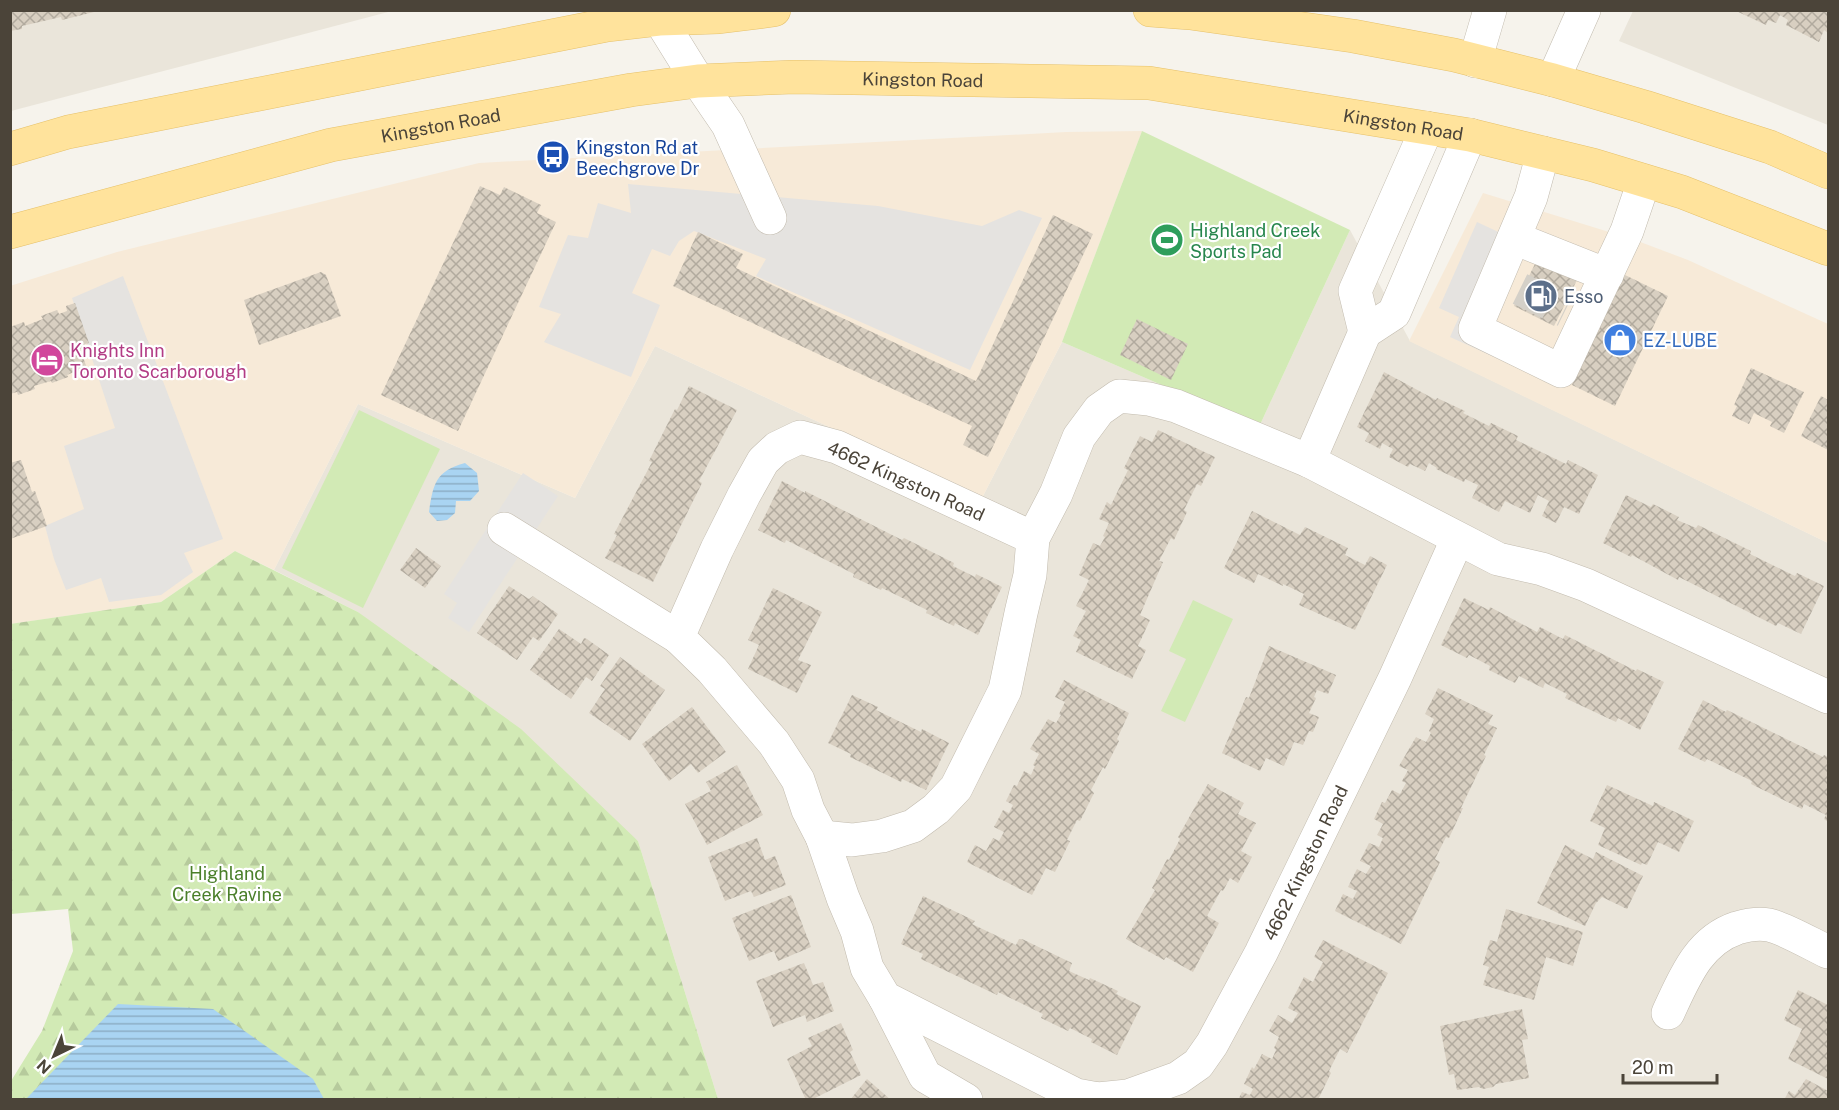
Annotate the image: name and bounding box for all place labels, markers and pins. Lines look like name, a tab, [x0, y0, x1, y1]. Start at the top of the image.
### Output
place label: Kingston Rd at Beechgrove Dr	[576, 137, 700, 179]
bus stop icon: Kingston Rd at Beechgrove Dr	[535, 139, 571, 175]
place label: Highland Creek Sports Pad	[1190, 220, 1320, 262]
sports icon: Highland Creek Sports Pad	[1149, 222, 1185, 258]
fuel station icon: Esso	[1523, 278, 1559, 314]
place label: Esso	[1564, 286, 1603, 307]
shop icon: EZ-LUBE	[1602, 322, 1638, 358]
place label: EZ-LUBE	[1643, 330, 1717, 351]
place label: Knights Inn Toronto Scarborough	[70, 340, 247, 382]
hotel icon: Knights Inn Toronto Scarborough	[29, 342, 65, 378]

